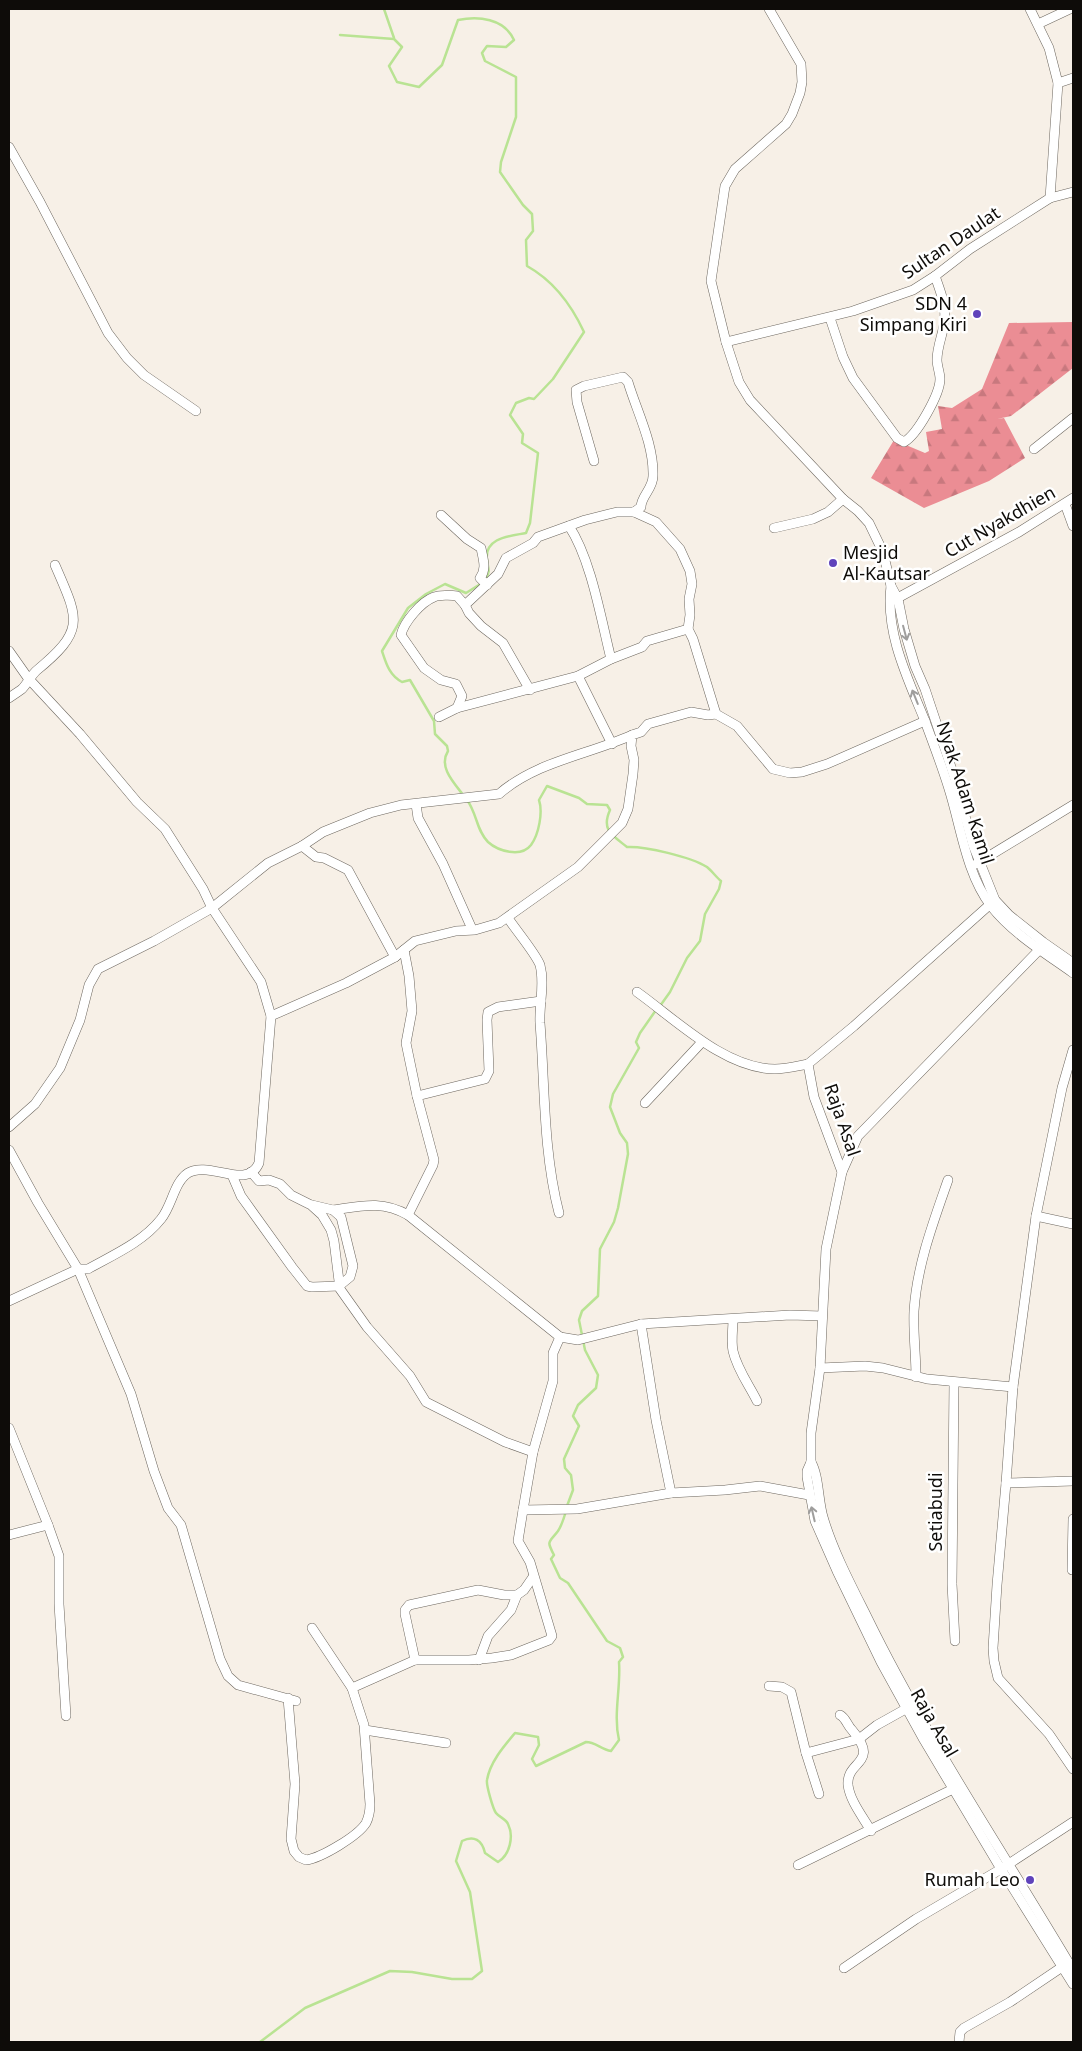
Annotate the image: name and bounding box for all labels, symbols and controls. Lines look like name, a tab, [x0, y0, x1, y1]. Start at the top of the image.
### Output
street label: Sultan Daulat	[897, 200, 1005, 284]
place label: SDN 4 Simpang Kiri	[860, 291, 967, 336]
marker: SDN 4 Simpang Kiri	[971, 308, 983, 320]
street label: Cut Nyakdhien	[940, 480, 1059, 563]
place label: Mesjid Al-Kautsar	[843, 540, 931, 585]
marker: Mesjid Al-Kautsar	[827, 557, 839, 569]
one-way arrow	[901, 624, 911, 640]
one-way arrow	[910, 690, 919, 705]
street label: Nyak Adam Kamil	[932, 718, 1000, 867]
street label: Raja Asal	[819, 1080, 867, 1159]
street label: Setiabudi	[923, 1472, 947, 1552]
one-way arrow	[808, 1506, 817, 1522]
street label: Raja Asal	[906, 1684, 964, 1761]
place label: Rumah Leo	[924, 1867, 1020, 1891]
marker: Rumah Leo	[1024, 1874, 1036, 1886]

